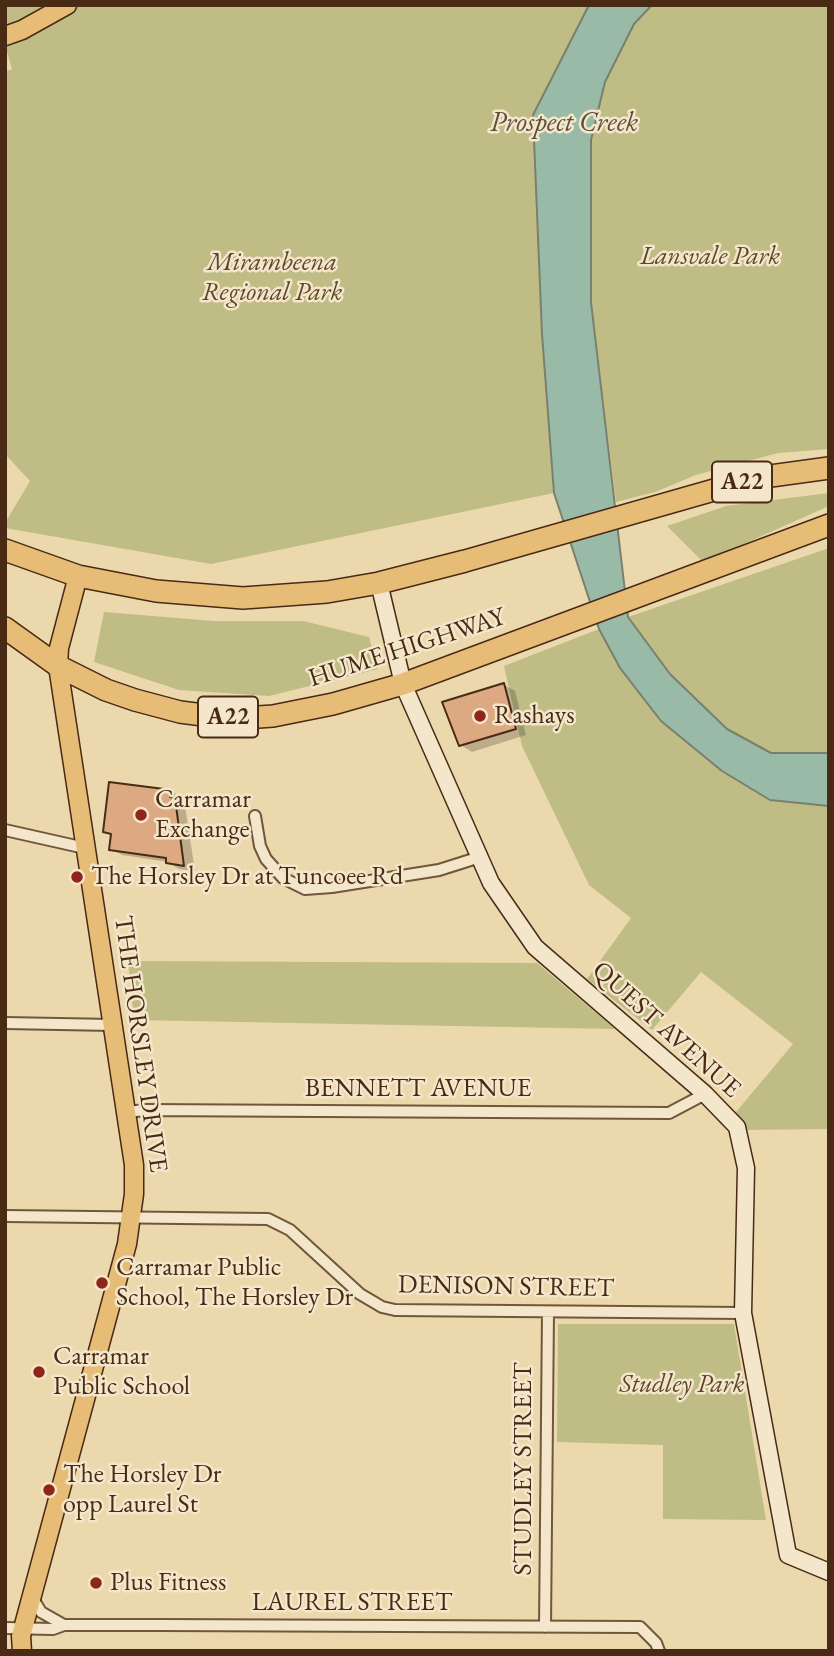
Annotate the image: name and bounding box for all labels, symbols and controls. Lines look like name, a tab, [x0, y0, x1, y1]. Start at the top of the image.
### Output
water label: Prospect Creek	[490, 106, 638, 140]
park label: Lansvale Park	[640, 241, 780, 273]
park label: Mirambeena Regional Park	[202, 247, 342, 308]
road number: A22	[712, 462, 772, 503]
street label: HUME HIGHWAY	[305, 601, 509, 695]
road number: A22	[198, 696, 258, 738]
place label: Rashays	[494, 700, 575, 732]
marker: Rashays	[472, 708, 488, 724]
place label: Carramar Exchange	[155, 784, 251, 846]
marker: Carramar Exchange	[133, 807, 149, 823]
place label: The Horsley Dr at Tuncoee Rd	[91, 861, 403, 893]
marker: The Horsley Dr at Tuncoee Rd	[69, 869, 85, 885]
street label: THE HORSLEY DRIVE	[107, 914, 173, 1174]
street label: QUEST AVENUE	[585, 955, 747, 1105]
street label: BENNETT AVENUE	[305, 1073, 531, 1105]
place label: Carramar Public School, The Horsley Dr	[116, 1252, 353, 1314]
street label: DENISON STREET	[398, 1270, 614, 1304]
marker: Carramar Public School, The Horsley Dr	[94, 1275, 110, 1291]
place label: Carramar Public School	[53, 1341, 190, 1402]
street label: STUDLEY STREET	[508, 1362, 540, 1576]
marker: Carramar Public School	[31, 1364, 47, 1380]
park label: Studley Park	[620, 1369, 744, 1401]
place label: The Horsley Dr opp Laurel St	[63, 1459, 221, 1520]
marker: The Horsley Dr opp Laurel St	[41, 1482, 57, 1498]
place label: Plus Fitness	[110, 1567, 226, 1599]
marker: Plus Fitness	[88, 1575, 104, 1591]
street label: LAUREL STREET	[252, 1587, 452, 1619]

